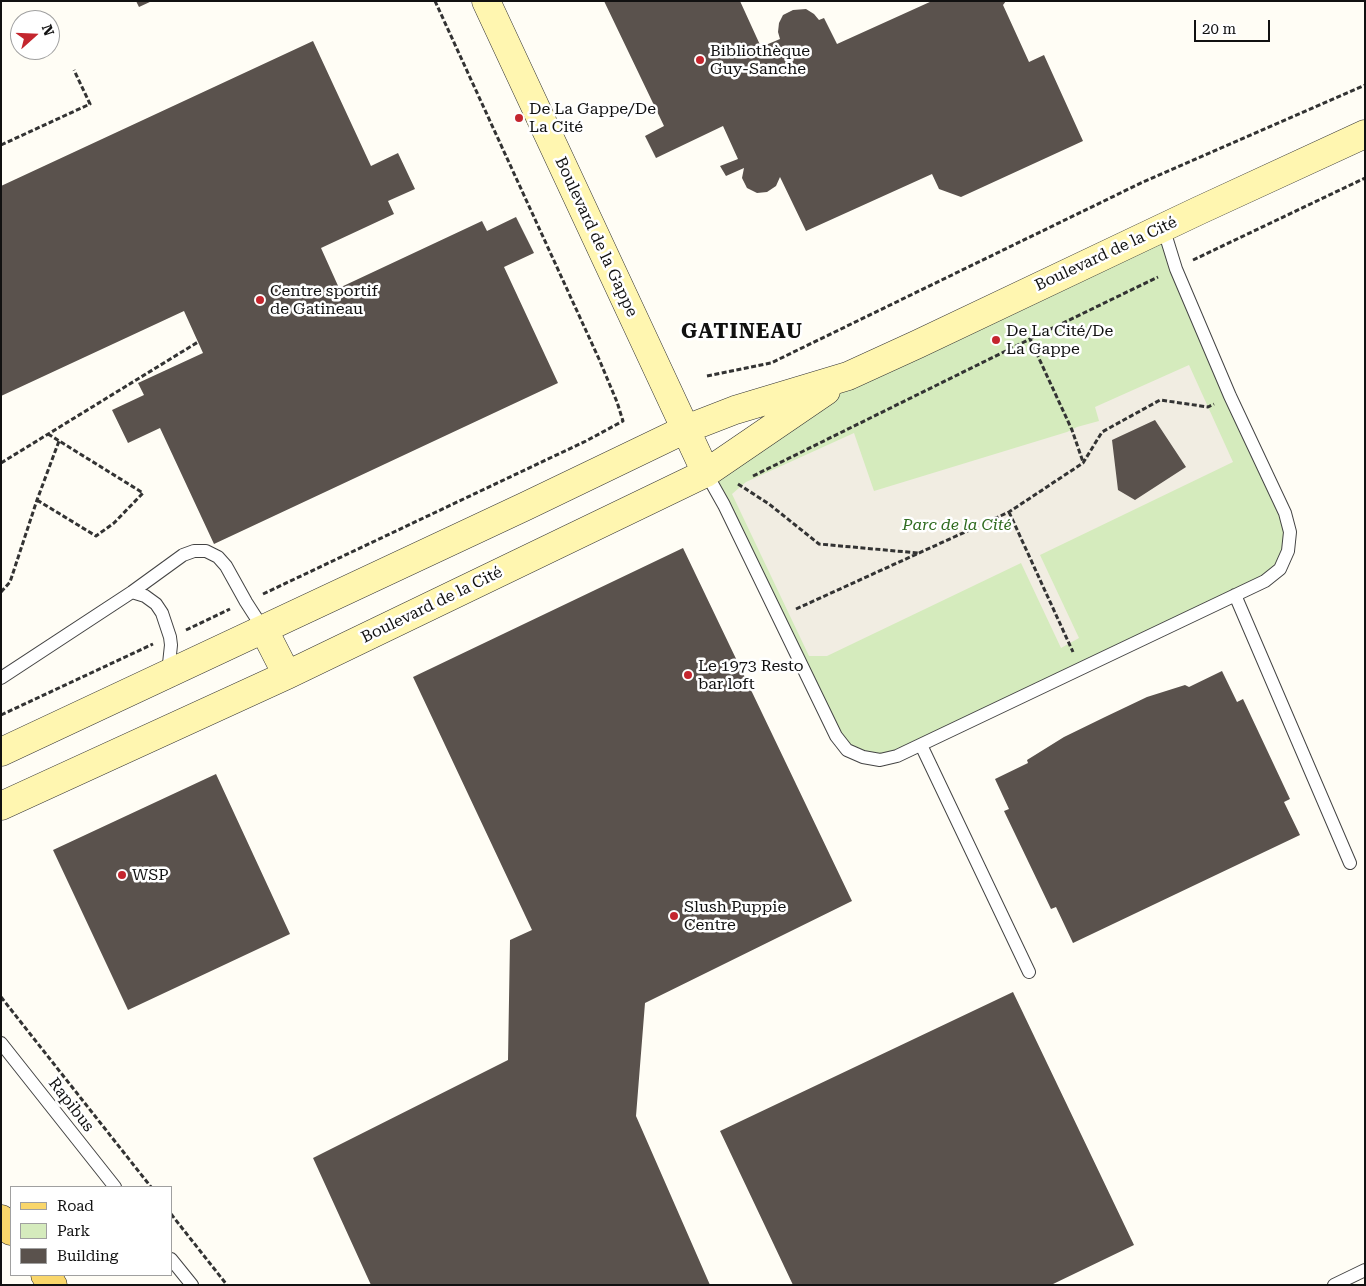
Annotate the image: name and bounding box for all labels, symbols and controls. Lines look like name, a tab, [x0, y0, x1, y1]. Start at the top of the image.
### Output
north arrow	[10, 10, 60, 60]
scale bar	[1196, 10, 1272, 42]
text: 20 m	[1202, 20, 1236, 38]
text: N	[39, 22, 58, 38]
place label: Bibliothèque Guy-Sanche	[710, 41, 810, 79]
marker: Bibliothèque Guy-Sanche	[694, 54, 706, 66]
place label: De La Gappe/De La Cité	[529, 99, 656, 137]
marker: De La Gappe/De La Cité	[513, 112, 525, 124]
street label: Boulevard de la Gappe	[550, 154, 642, 320]
street label: Boulevard de la Cité	[1032, 213, 1180, 295]
place label: Centre sportif de Gatineau	[270, 281, 378, 319]
marker: Centre sportif de Gatineau	[254, 294, 266, 306]
district label: GATINEAU	[680, 319, 804, 345]
place label: De La Cité/De La Gappe	[1006, 321, 1113, 359]
marker: De La Cité/De La Gappe	[990, 334, 1002, 346]
park label: Parc de la Cité	[902, 515, 1012, 535]
street label: Boulevard de la Cité	[358, 562, 506, 648]
place label: Le 1973 Resto bar loft	[698, 656, 804, 694]
marker: Le 1973 Resto bar loft	[682, 669, 694, 681]
place label: WSP	[132, 865, 169, 885]
marker: WSP	[116, 869, 128, 881]
place label: Slush Puppie Centre	[684, 897, 786, 935]
marker: Slush Puppie Centre	[668, 910, 680, 922]
street label: Rapibus	[44, 1074, 98, 1136]
legend	[10, 1186, 172, 1276]
text: Road	[57, 1197, 94, 1215]
text: Park	[57, 1222, 90, 1240]
text: Building	[57, 1247, 118, 1265]

